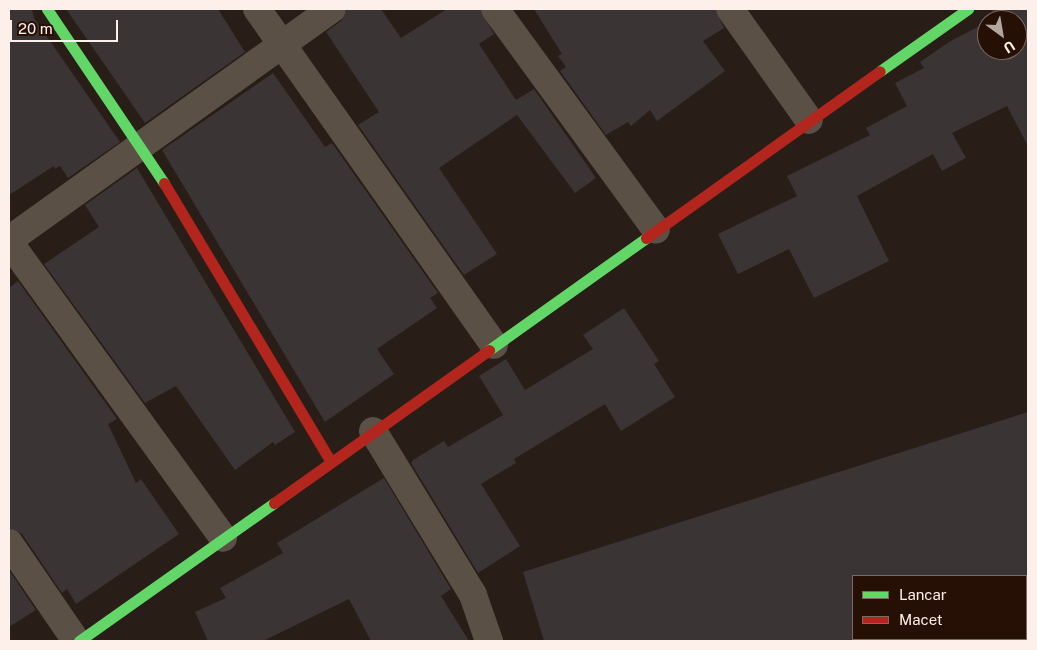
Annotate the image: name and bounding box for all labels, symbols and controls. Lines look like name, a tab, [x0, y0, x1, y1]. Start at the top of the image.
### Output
scale bar	[12, 10, 120, 42]
north arrow	[977, 10, 1027, 60]
text: 20 m	[18, 20, 53, 37]
text: U	[1001, 37, 1018, 56]
legend	[852, 575, 1027, 640]
text: Lancar	[899, 586, 947, 603]
text: Macet	[899, 611, 943, 628]

